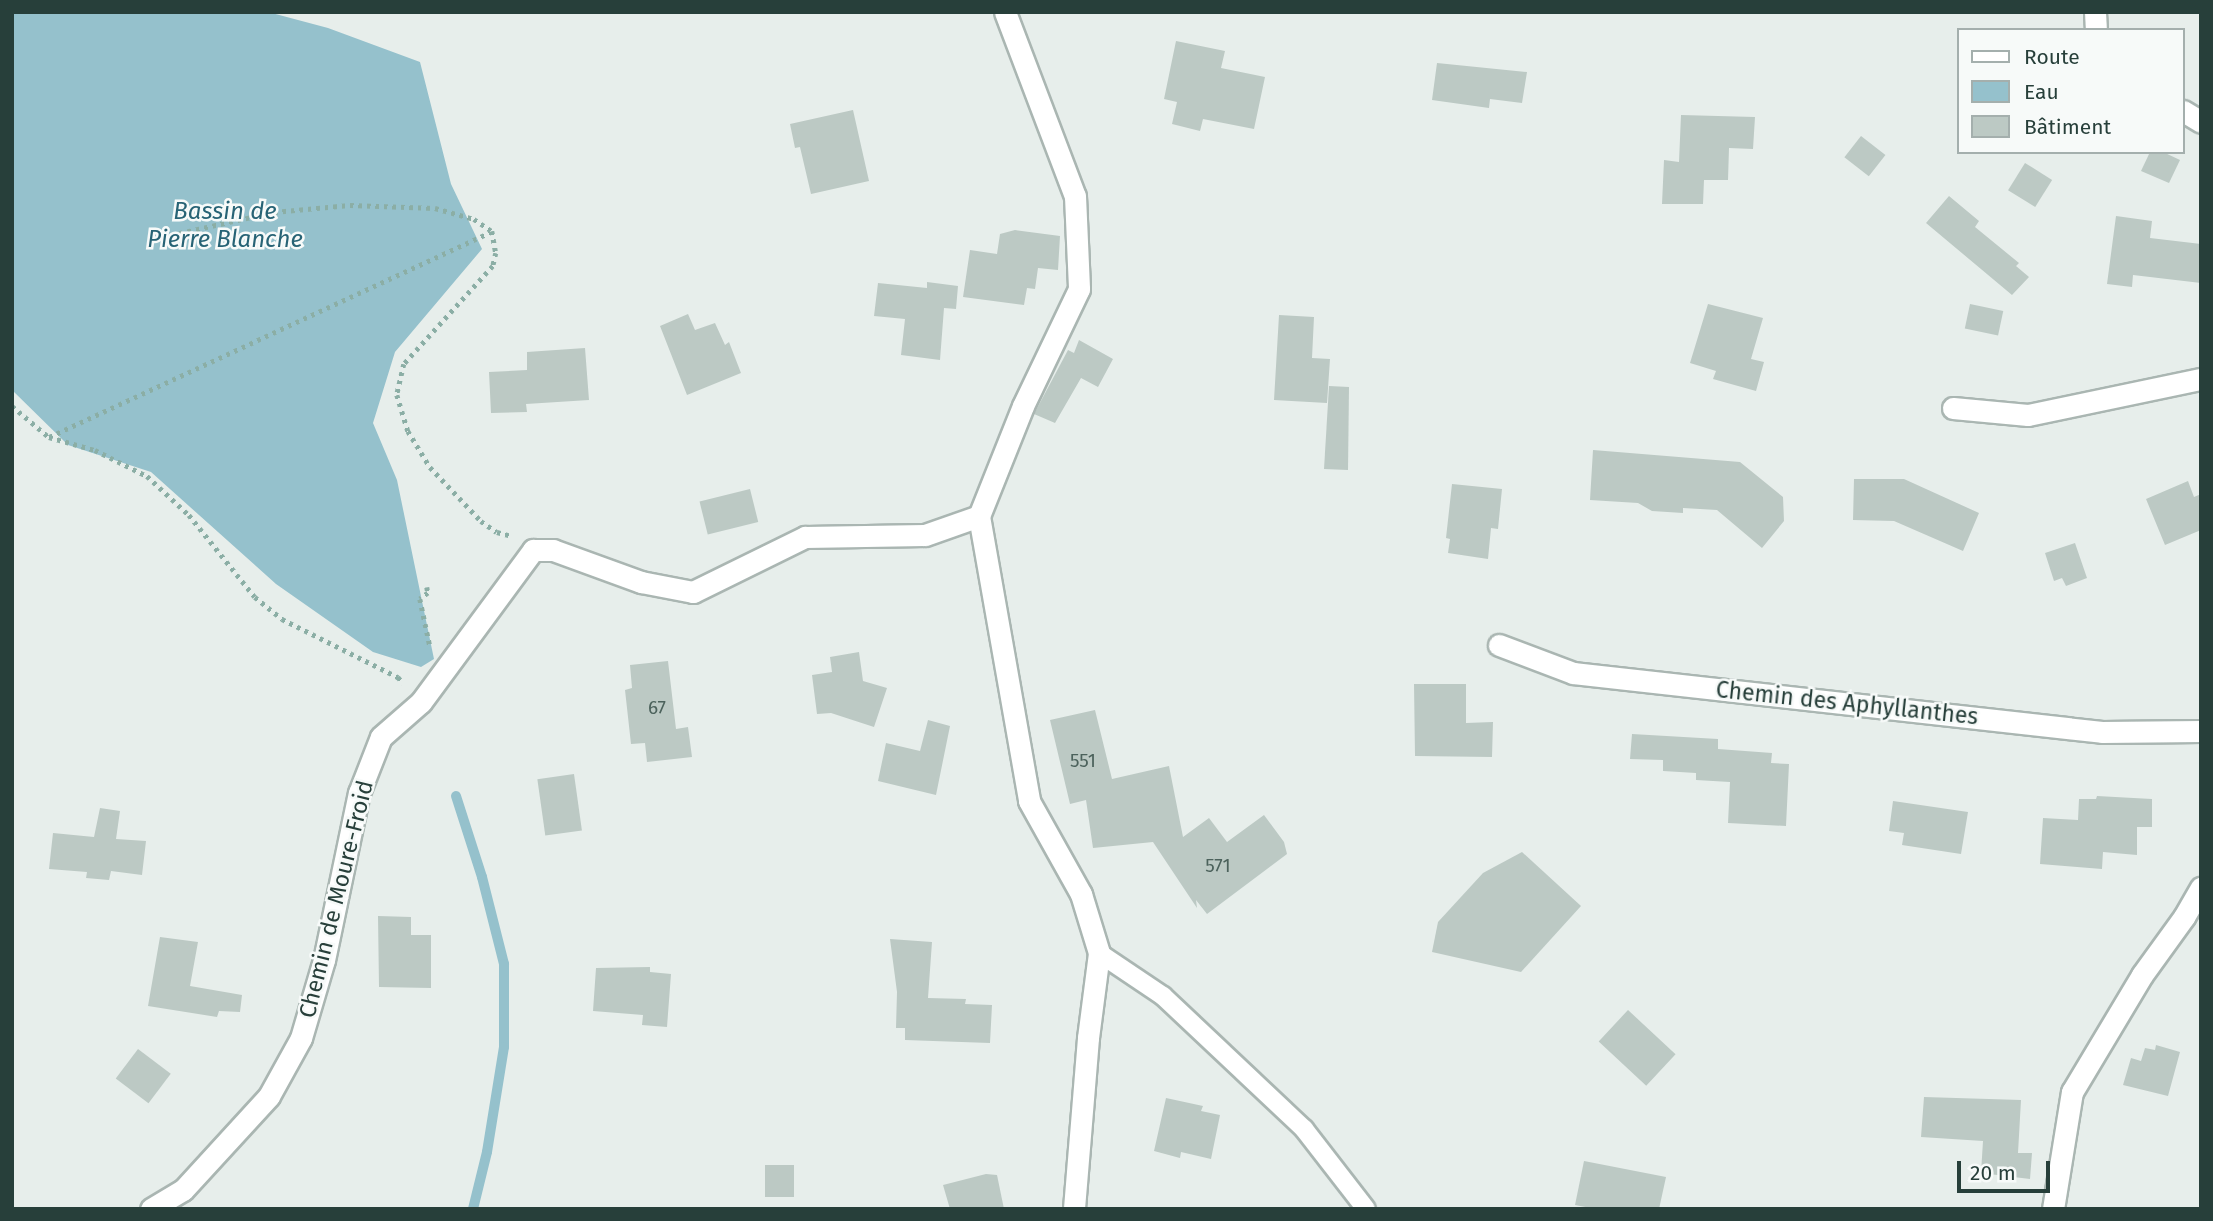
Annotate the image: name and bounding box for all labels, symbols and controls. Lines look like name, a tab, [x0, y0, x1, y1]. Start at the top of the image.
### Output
legend	[1958, 28, 2185, 154]
text: Route	[2024, 44, 2080, 70]
text: Eau	[2024, 79, 2059, 105]
text: Bâtiment	[2024, 114, 2111, 140]
water label: Bassin de Pierre Blanche	[147, 198, 303, 254]
street label: Chemin des Aphyllanthes	[1715, 676, 1979, 730]
house number: 67	[648, 697, 666, 719]
house number: 551	[1070, 750, 1096, 772]
street label: Chemin de Moure-Froid	[293, 777, 379, 1021]
house number: 571	[1205, 855, 1231, 877]
scale bar	[1961, 1148, 2054, 1192]
text: 20 m	[1970, 1160, 2016, 1186]

